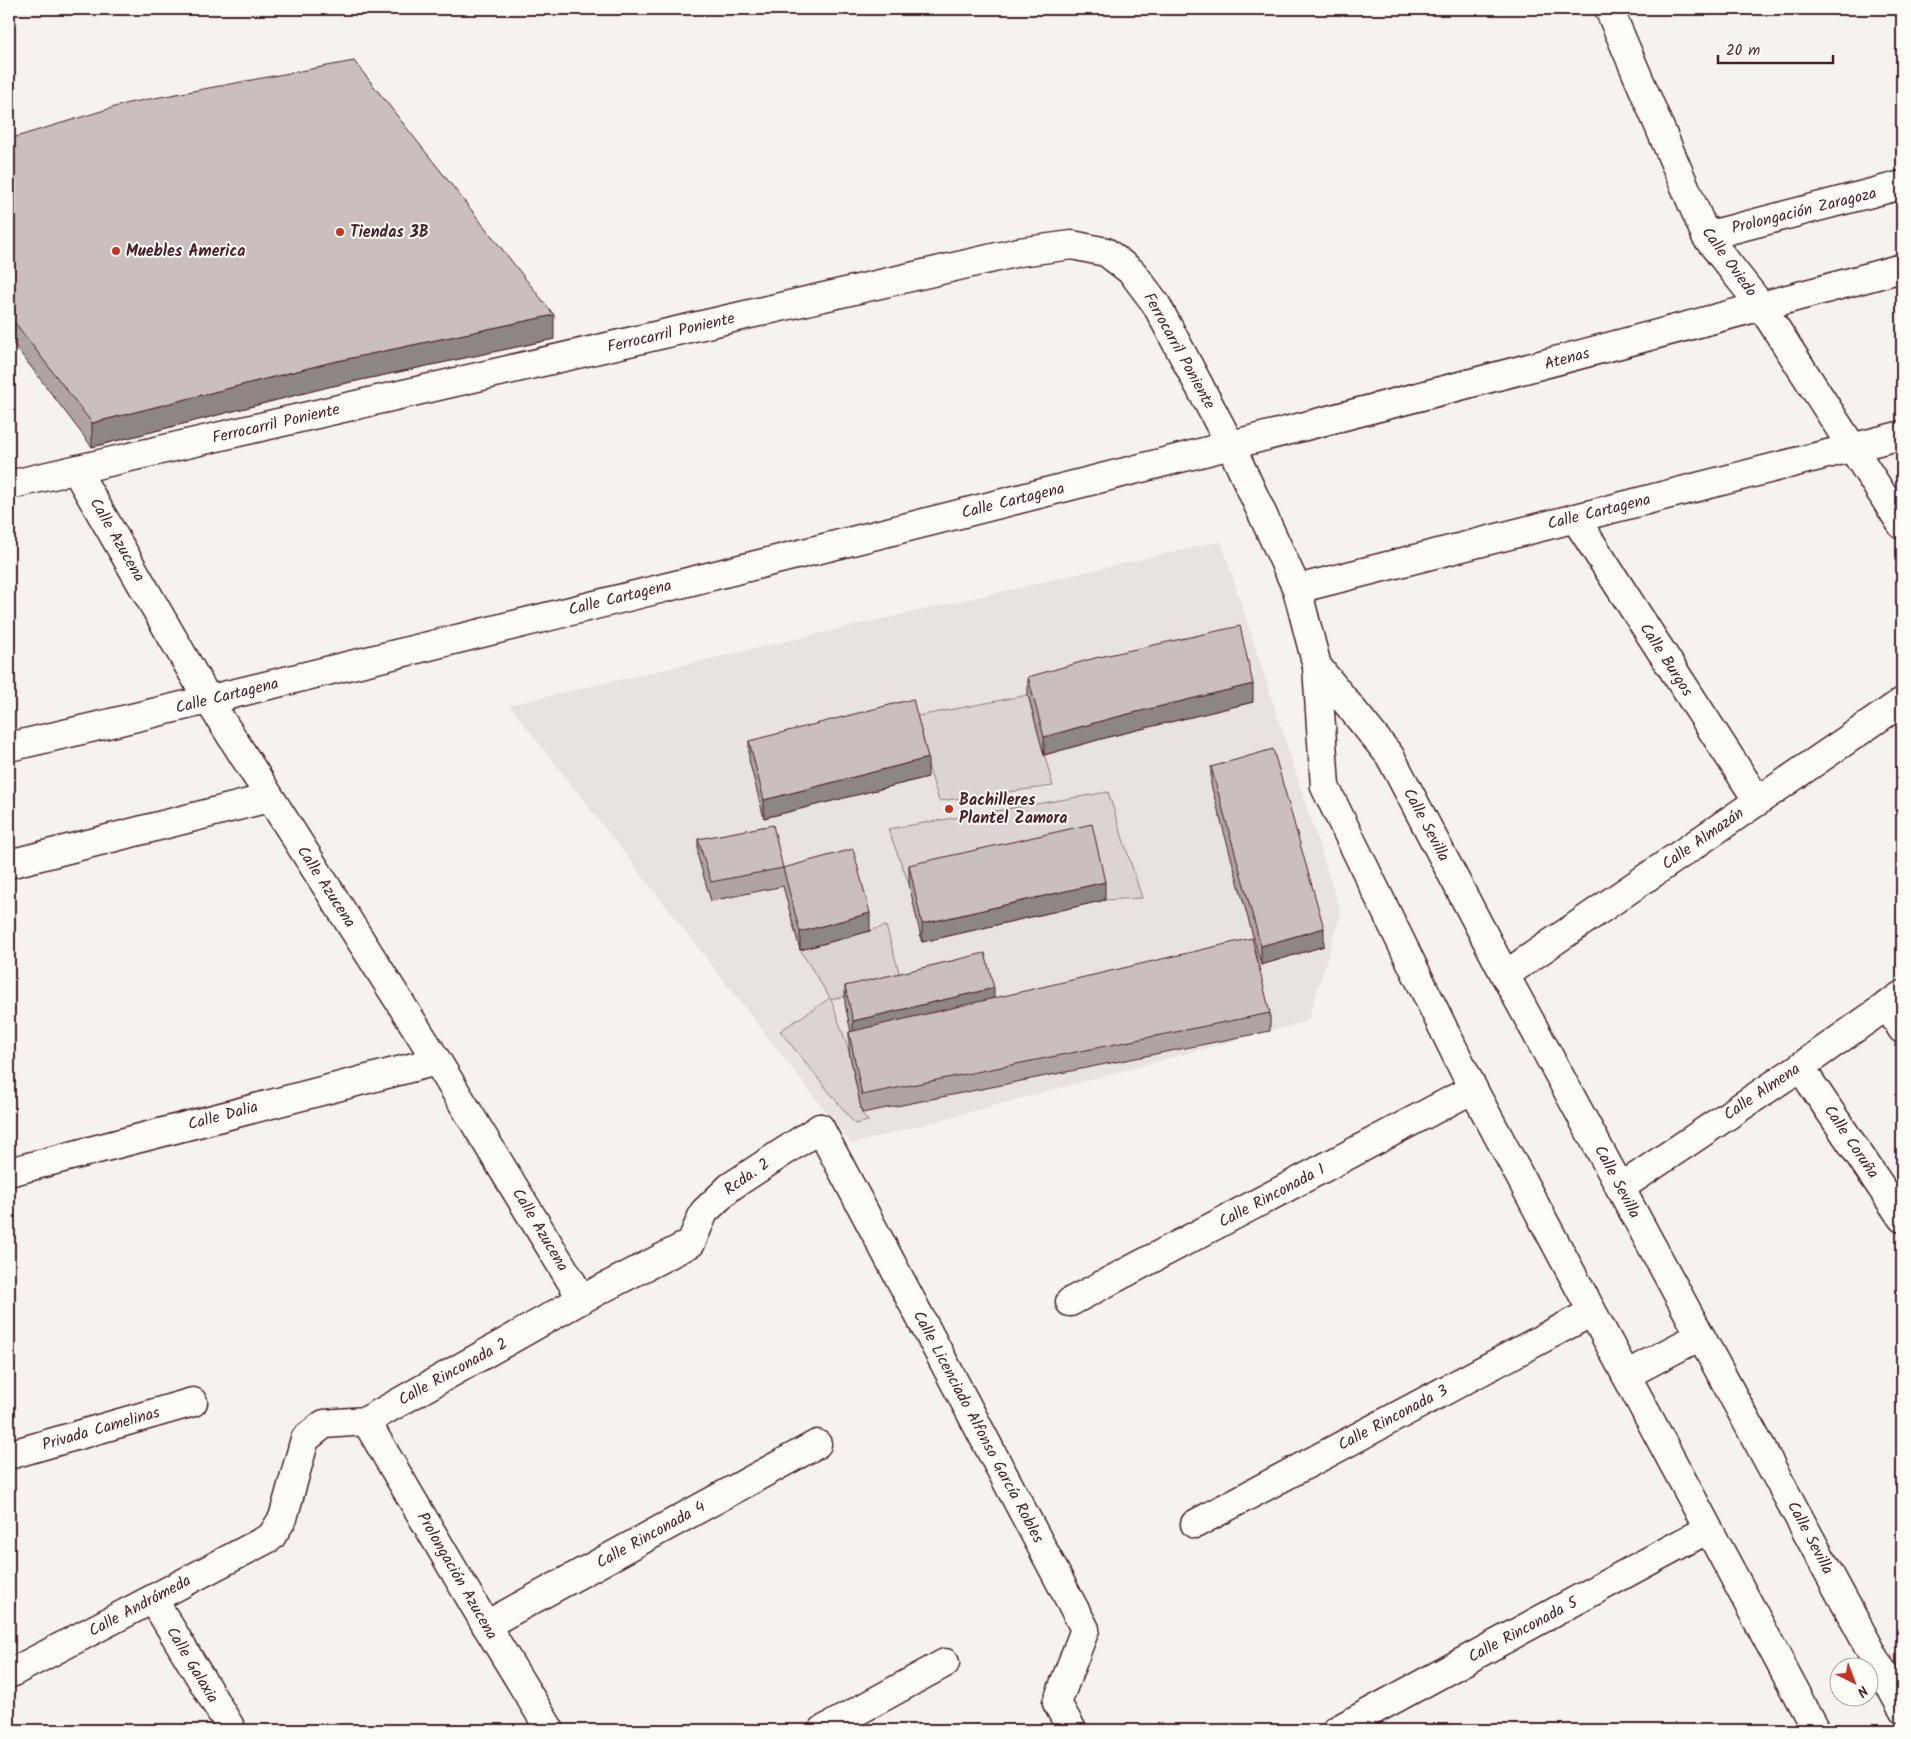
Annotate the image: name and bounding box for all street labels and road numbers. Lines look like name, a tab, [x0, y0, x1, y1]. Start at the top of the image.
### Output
street label: Prolongación Zaragoza	[1729, 181, 1879, 241]
street label: Calle Oviedo	[1695, 222, 1763, 302]
street label: Ferrocarril Poniente	[1137, 288, 1221, 414]
street label: Ferrocarril Poniente	[605, 306, 737, 360]
street label: Atenas	[1542, 341, 1593, 377]
street label: Ferrocarril Poniente	[210, 397, 342, 451]
street label: Calle Cartagena	[959, 476, 1067, 526]
street label: Calle Cartagena	[1545, 487, 1653, 537]
street label: Calle Azucena	[83, 493, 151, 587]
street label: Calle Cartagena	[566, 573, 674, 623]
street label: Calle Burgos	[1633, 618, 1699, 702]
street label: Calle Cartagena	[173, 671, 281, 721]
street label: Calle Sevilla	[1396, 784, 1456, 866]
street label: Calle Almazán	[1657, 801, 1749, 877]
street label: Calle Azucena	[290, 841, 362, 933]
street label: Calle Almena	[1718, 1057, 1806, 1127]
street label: Calle Dalia	[185, 1095, 261, 1137]
street label: Calle Coruña	[1817, 1100, 1885, 1184]
street label: Calle Sevilla	[1587, 1141, 1647, 1223]
street label: Rcda. 2	[719, 1152, 775, 1202]
street label: Calle Rinconada 1	[1214, 1157, 1330, 1235]
street label: Calle Azucena	[505, 1184, 575, 1276]
street label: Calle Licenciado Alfonso García Robles	[906, 1306, 1050, 1548]
street label: Calle Rinconada 2	[394, 1332, 512, 1412]
street label: Calle Rinconada 3	[1333, 1378, 1453, 1458]
street label: Privada Camelinas	[39, 1400, 163, 1458]
street label: Calle Rinconada 4	[592, 1495, 710, 1575]
street label: Calle Sevilla	[1780, 1497, 1840, 1579]
street label: Prolongación Azucena	[410, 1507, 504, 1645]
street label: Calle Andrómeda	[84, 1568, 196, 1644]
street label: Calle Rinconada 5	[1464, 1590, 1584, 1669]
street label: Calle Galaxia	[159, 1622, 225, 1708]

